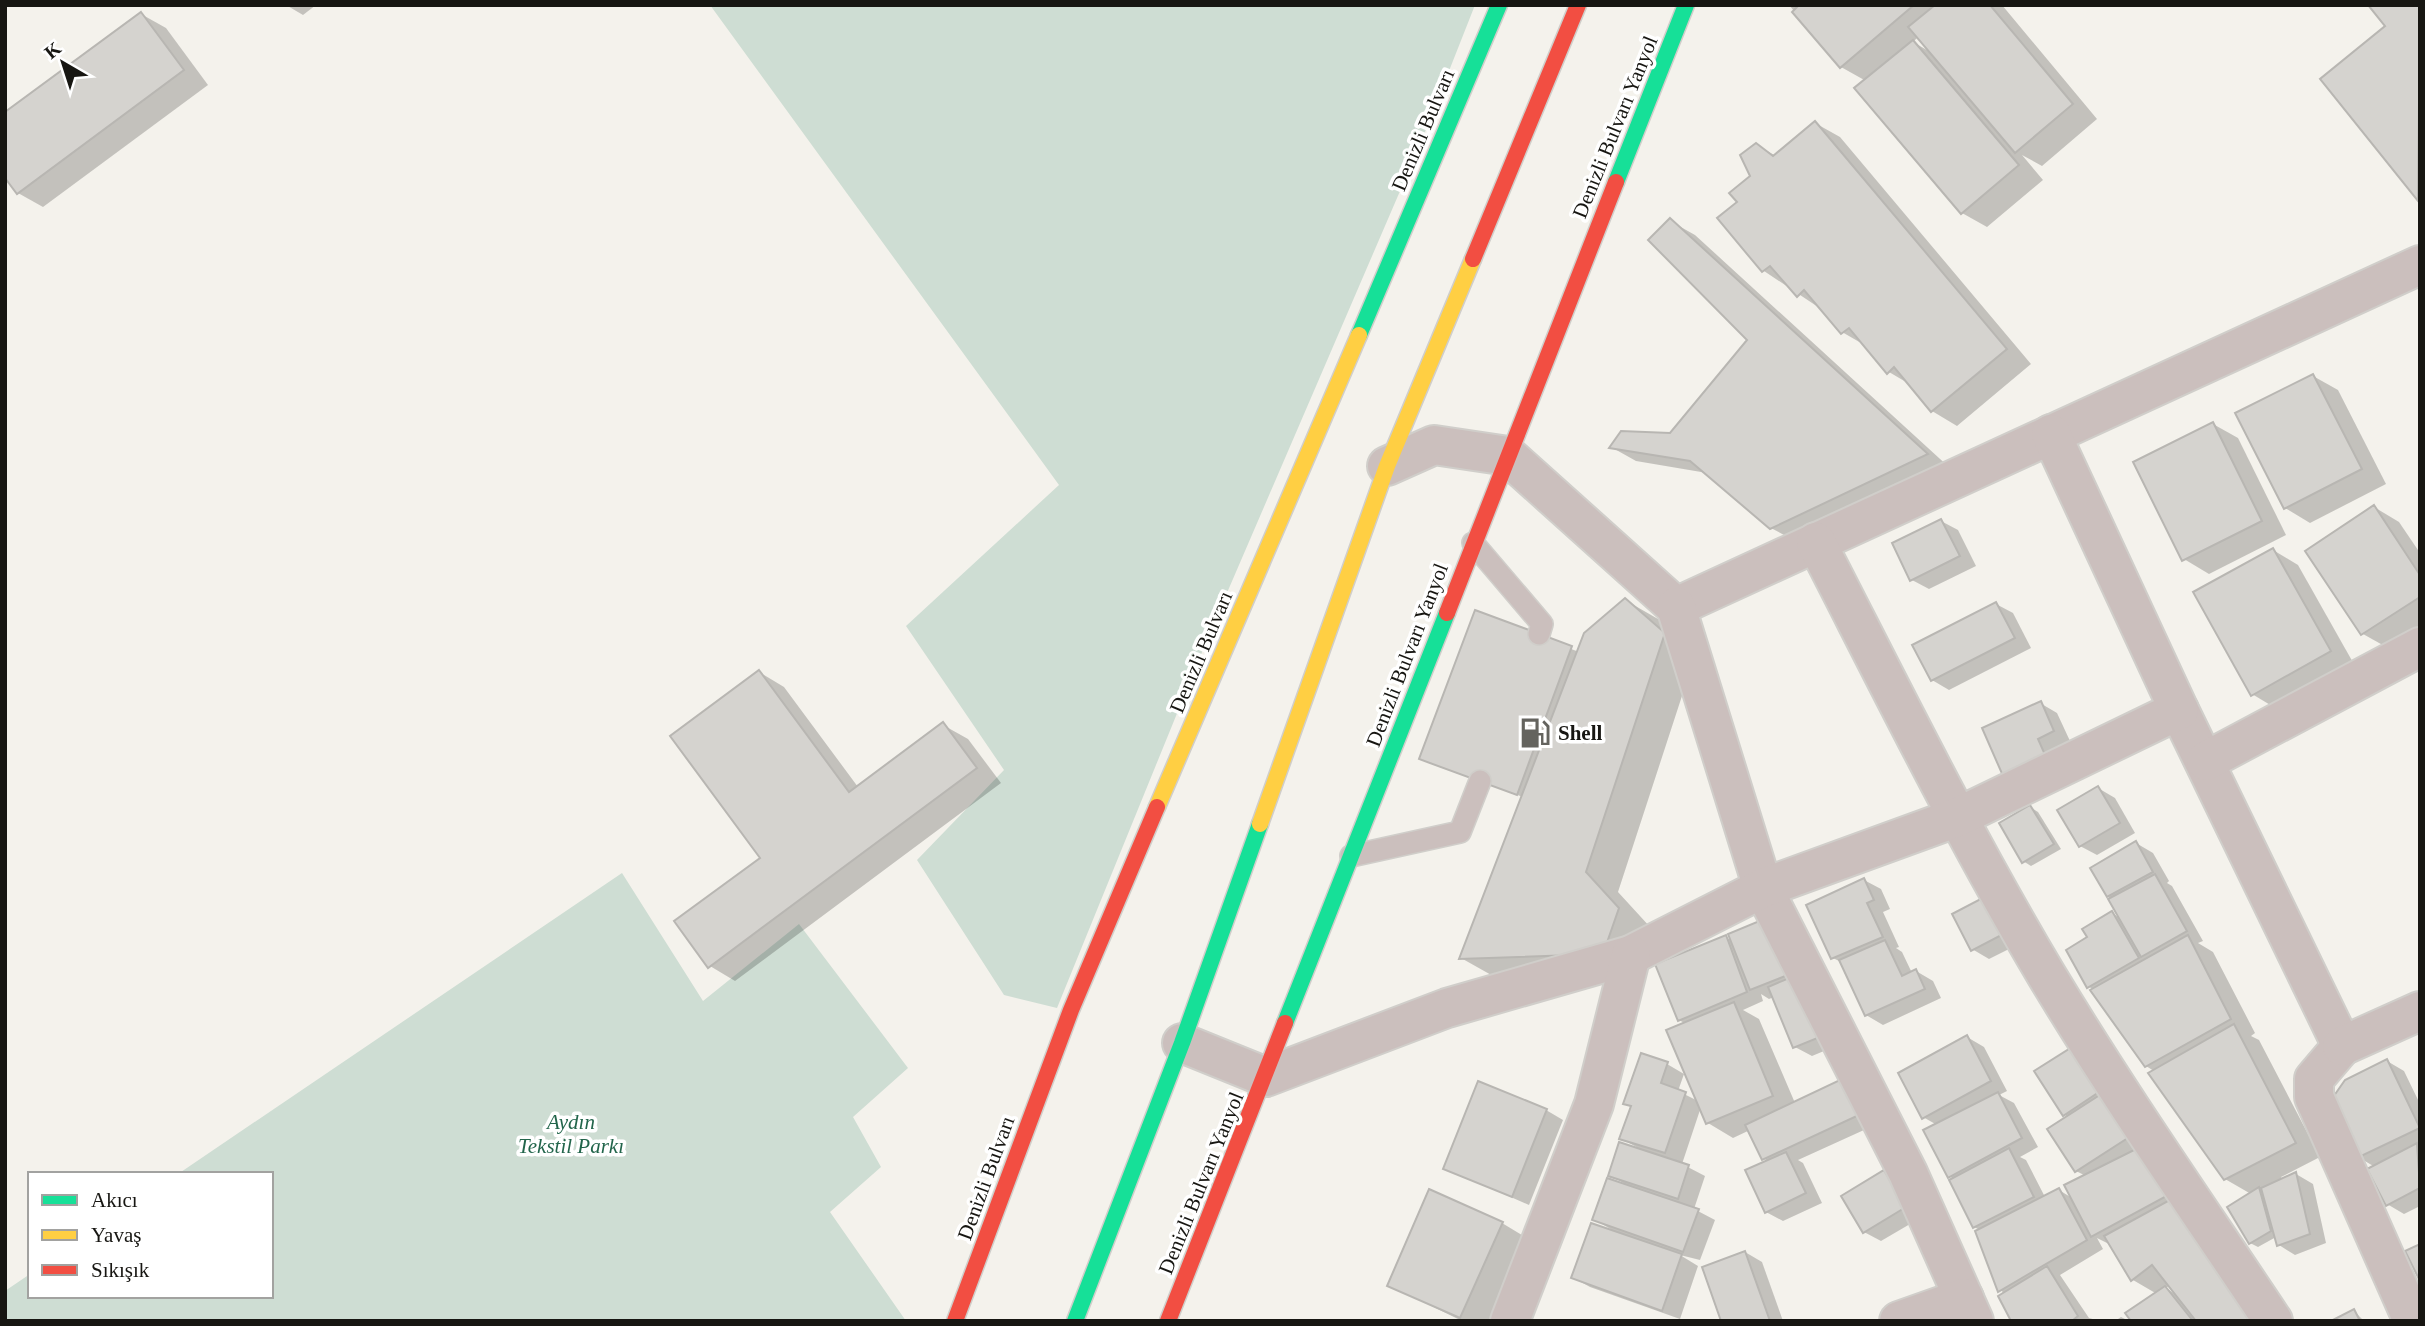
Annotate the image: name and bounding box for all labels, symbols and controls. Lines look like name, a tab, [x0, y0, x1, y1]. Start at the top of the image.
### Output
north arrow	[28, 28, 98, 98]
street label: Denizli Bulvarı Yanyol	[1567, 32, 1663, 222]
text: K	[40, 37, 65, 63]
street label: Denizli Bulvarı	[1387, 65, 1460, 195]
street label: Denizli Bulvarı Yanyol	[1361, 560, 1453, 750]
street label: Denizli Bulvarı	[1165, 587, 1238, 717]
fuel station icon: Shell	[1518, 716, 1552, 750]
place label: Shell	[1558, 721, 1603, 745]
street label: Denizli Bulvarı Yanyol	[1153, 1088, 1249, 1278]
park label: Aydın Tekstil Parkı	[518, 1110, 624, 1158]
street label: Denizli Bulvarı	[952, 1113, 1020, 1243]
legend	[28, 1172, 273, 1298]
text: Akıcı	[91, 1188, 138, 1212]
text: Yavaş	[91, 1223, 141, 1247]
text: Sıkışık	[91, 1258, 150, 1282]

